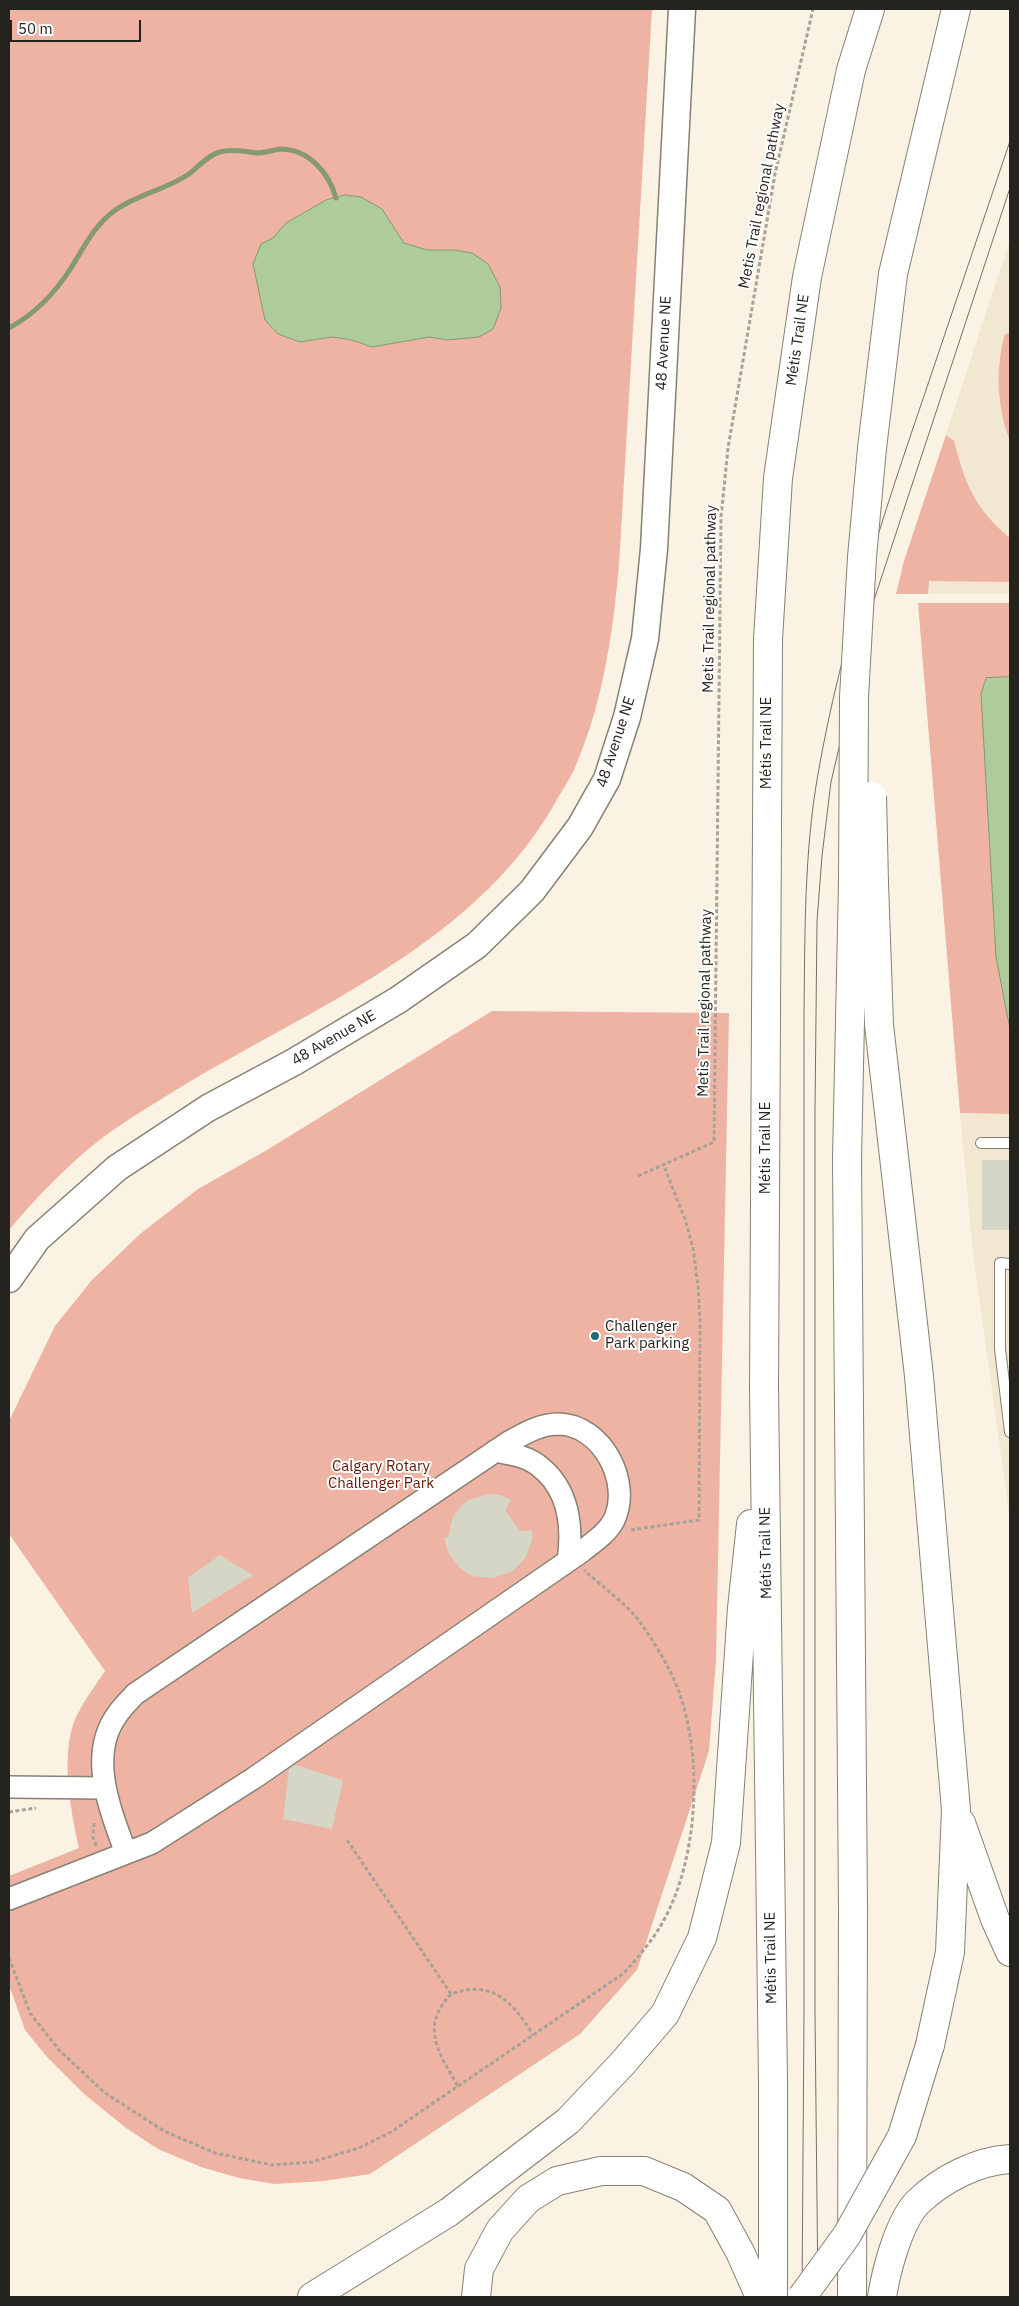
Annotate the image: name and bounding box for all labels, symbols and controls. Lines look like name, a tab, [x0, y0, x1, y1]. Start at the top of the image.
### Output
scale bar	[12, 10, 144, 42]
text: 50 m	[18, 19, 53, 38]
street label: Metis Trail regional pathway	[735, 102, 789, 290]
street label: Métis Trail NE	[783, 293, 813, 387]
street label: 48 Avenue NE	[653, 295, 675, 391]
street label: Metis Trail regional pathway	[699, 505, 721, 693]
street label: 48 Avenue NE	[593, 694, 639, 790]
street label: Métis Trail NE	[758, 697, 776, 789]
street label: Metis Trail regional pathway	[694, 909, 716, 1097]
street label: 48 Avenue NE	[289, 1007, 379, 1069]
street label: Métis Trail NE	[757, 1102, 775, 1194]
place label: Challenger Park parking	[605, 1318, 689, 1353]
marker: Challenger Park parking	[589, 1330, 601, 1342]
park label: Calgary Rotary Challenger Park	[328, 1458, 434, 1493]
street label: Métis Trail NE	[756, 1507, 776, 1599]
street label: Métis Trail NE	[761, 1912, 781, 2004]

